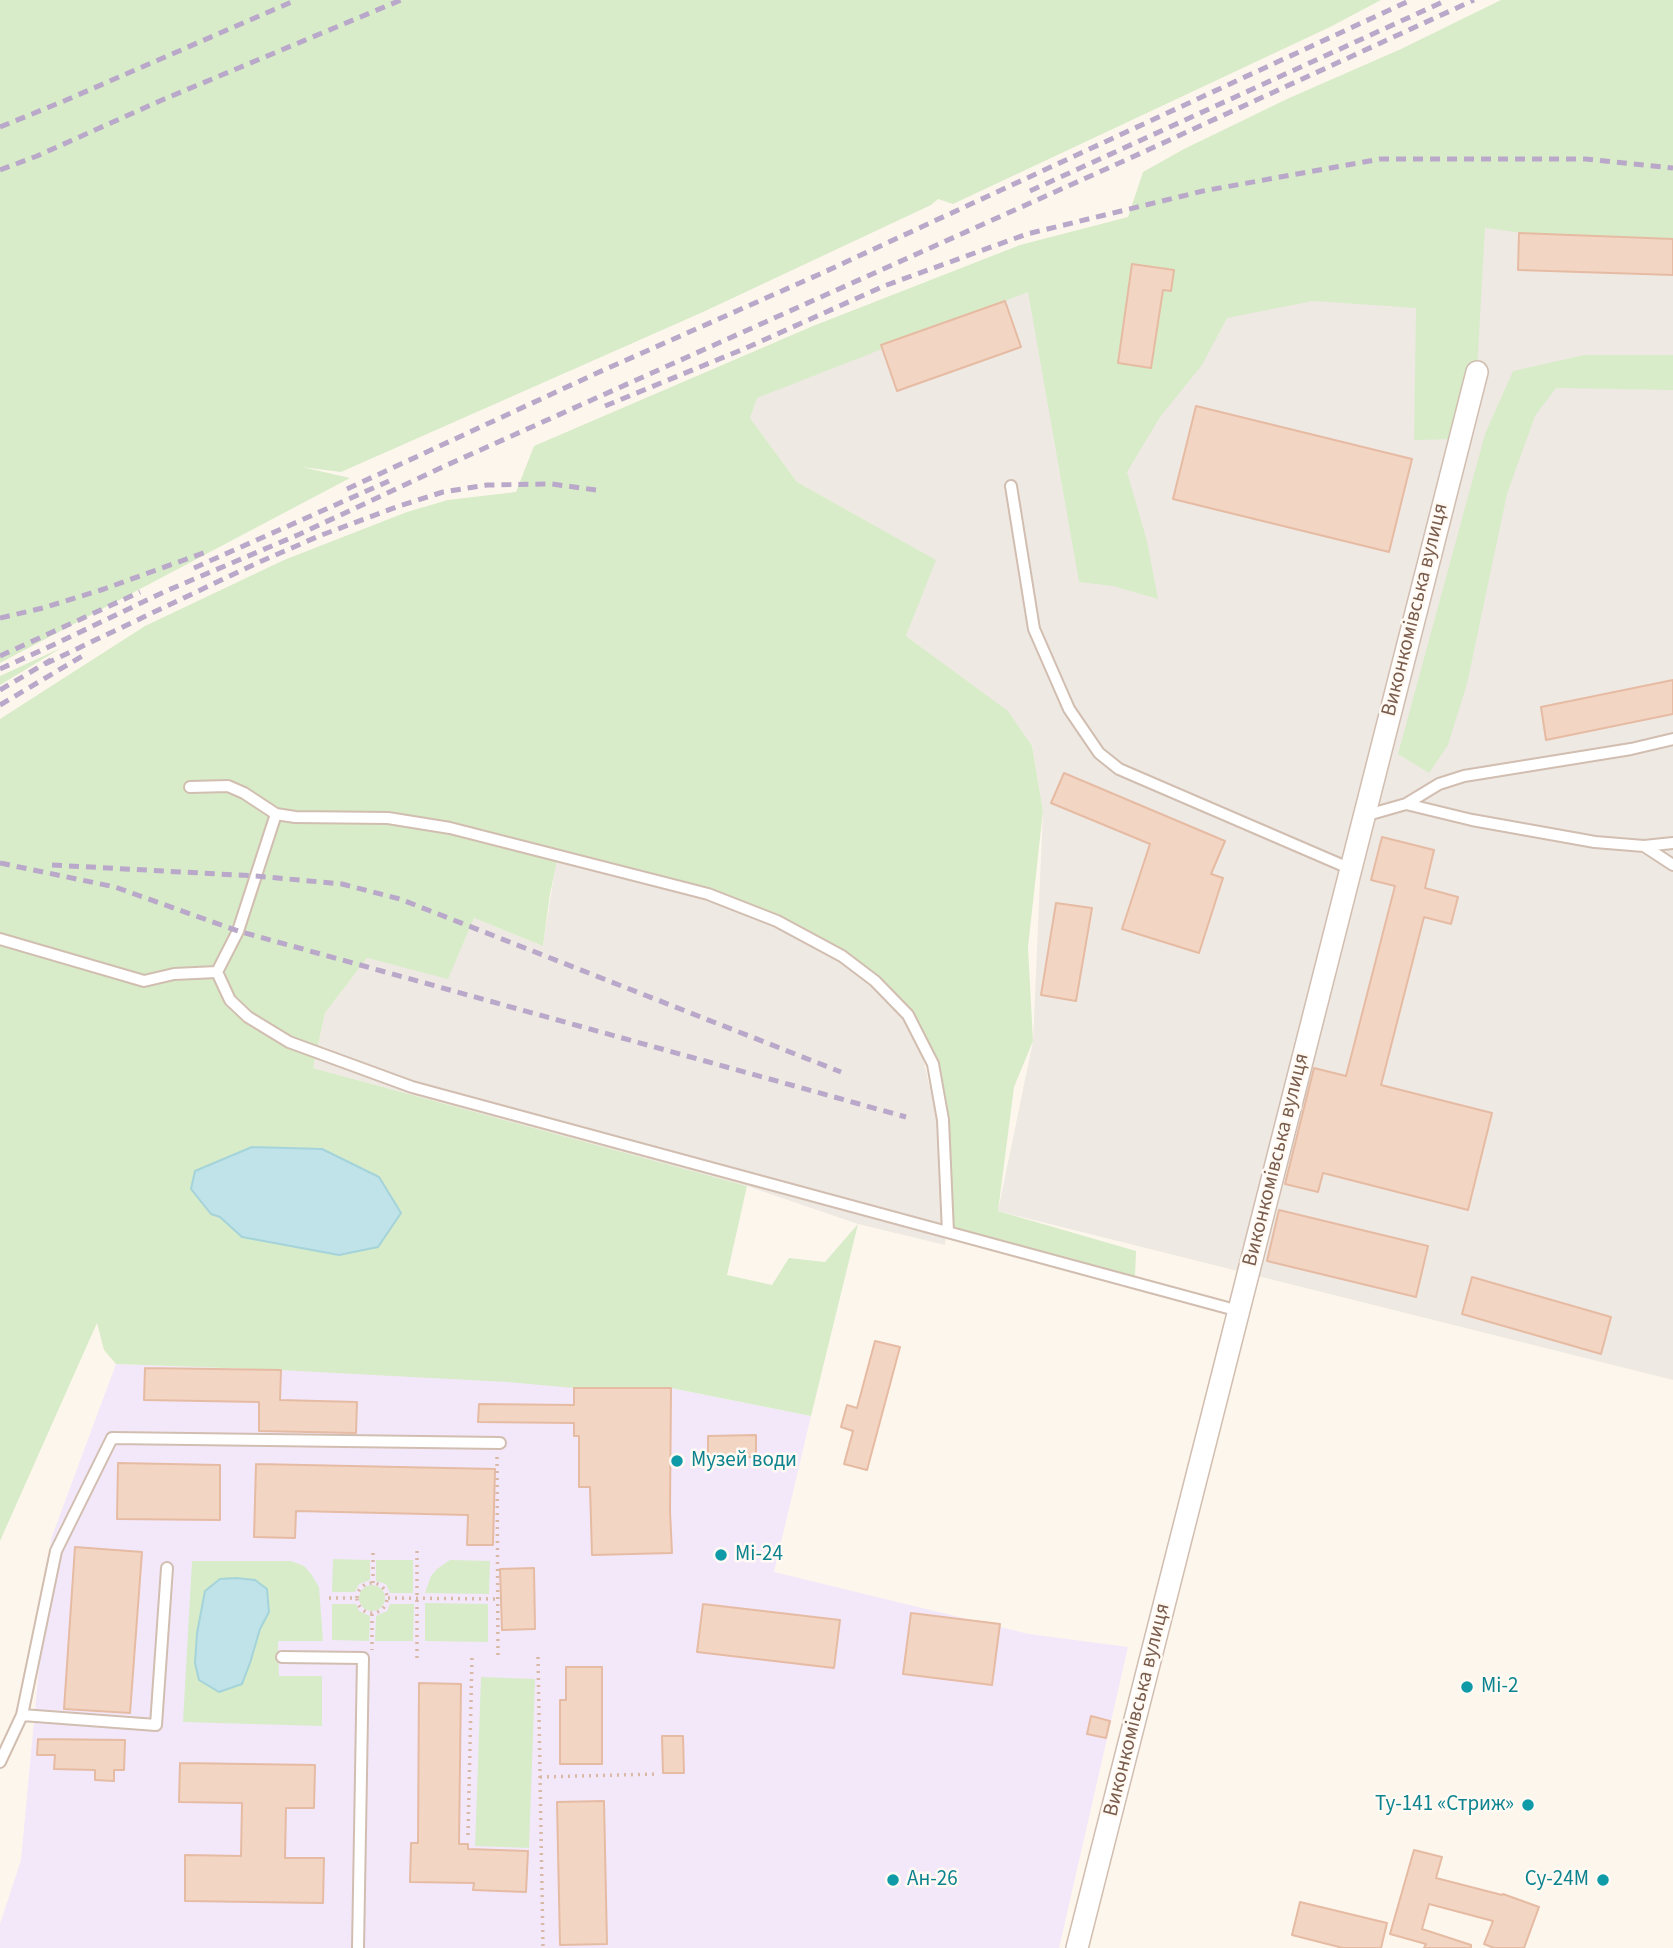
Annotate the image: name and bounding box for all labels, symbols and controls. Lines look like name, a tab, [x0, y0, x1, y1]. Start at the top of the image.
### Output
street label: Виконкомівська вулиця	[1377, 501, 1455, 719]
street label: Виконкомівська вулиця	[1238, 1051, 1316, 1269]
place label: Музей води	[691, 1448, 797, 1474]
marker: Музей води	[669, 1453, 685, 1469]
place label: Мі-24	[735, 1542, 783, 1568]
marker: Мі-24	[713, 1547, 729, 1563]
street label: Виконкомівська вулиця	[1099, 1601, 1177, 1819]
place label: Мі-2	[1481, 1674, 1518, 1700]
marker: Мі-2	[1459, 1679, 1475, 1695]
place label: Ту-141 «Стриж»	[1375, 1792, 1514, 1818]
marker: Ту-141 «Стриж»	[1520, 1797, 1536, 1813]
place label: Ан-26	[907, 1867, 958, 1893]
place label: Су-24М	[1525, 1867, 1589, 1893]
marker: Ан-26	[885, 1872, 901, 1888]
marker: Су-24М	[1595, 1872, 1611, 1888]

